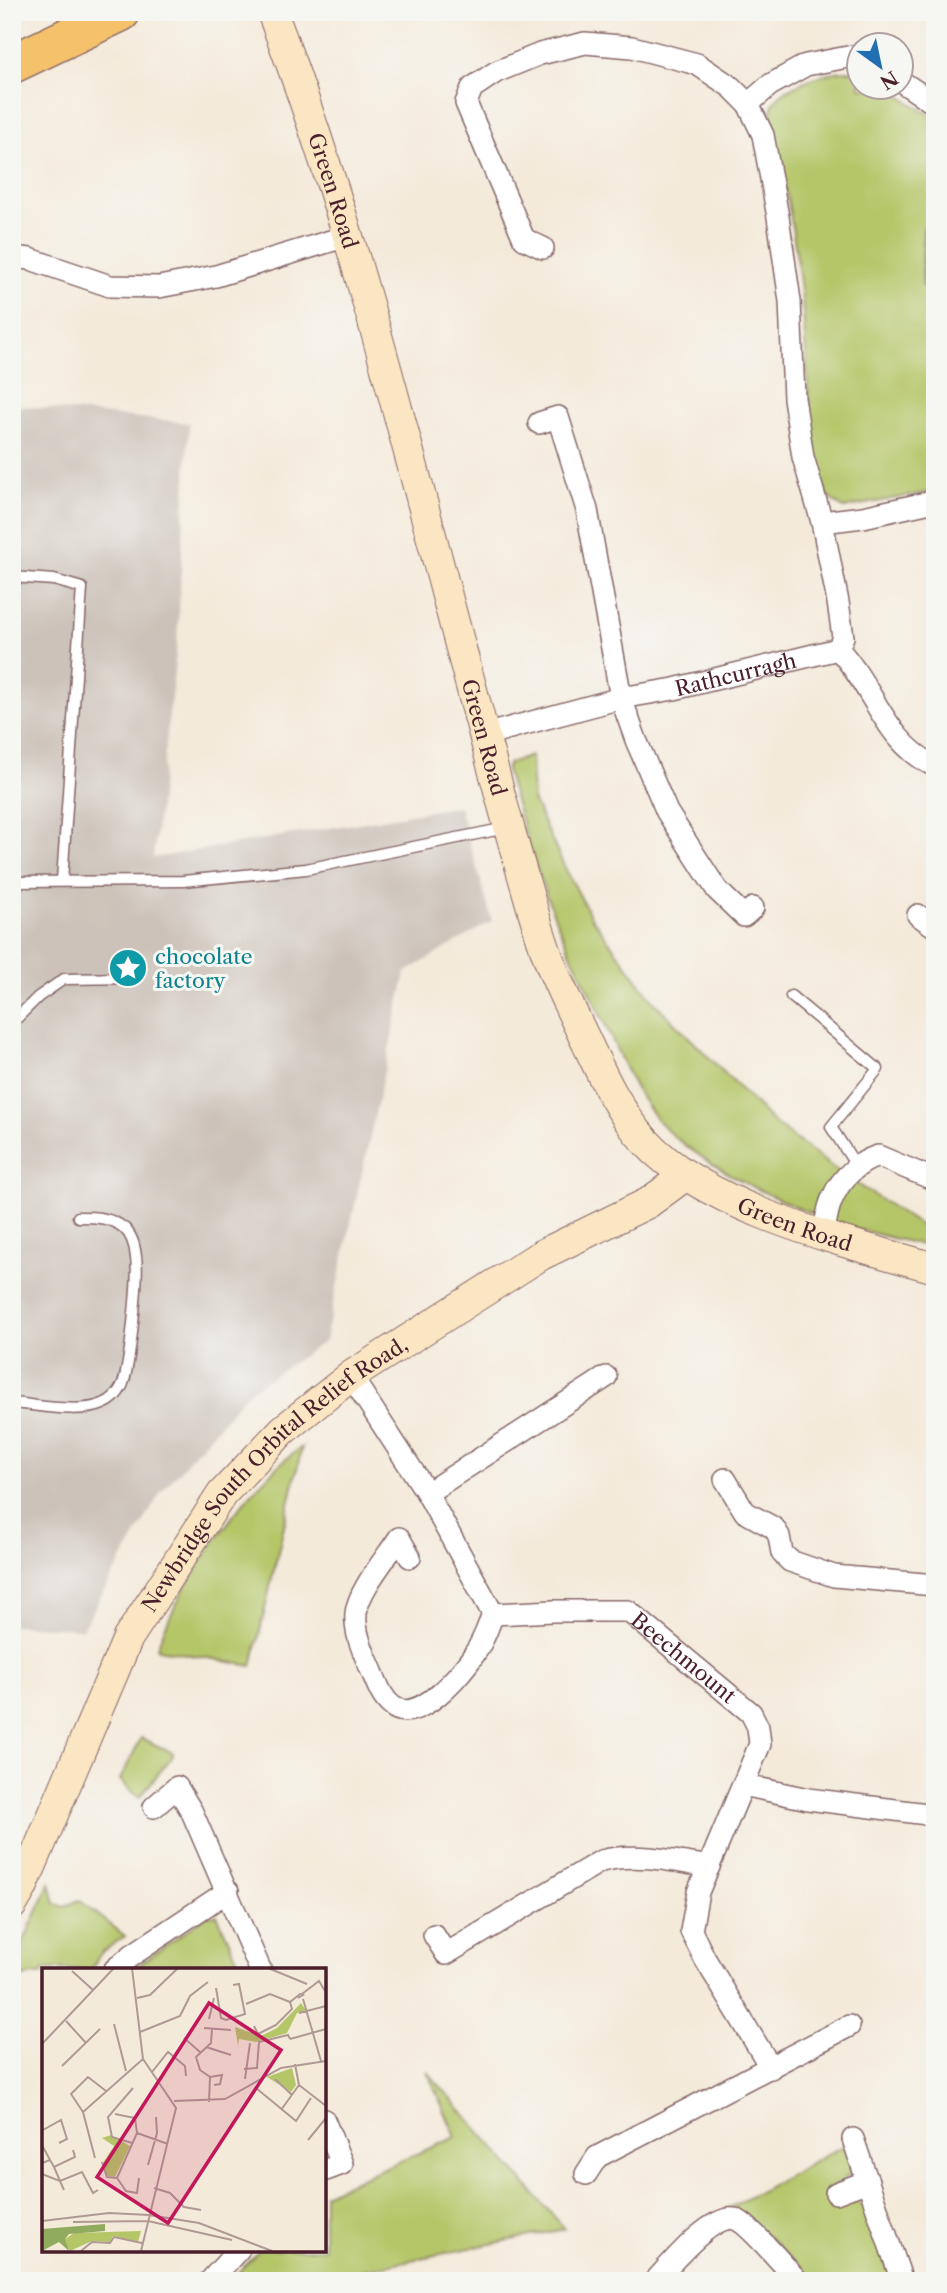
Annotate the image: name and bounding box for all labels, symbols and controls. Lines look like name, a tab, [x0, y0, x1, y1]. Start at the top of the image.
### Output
north arrow	[846, 32, 916, 102]
text: N	[876, 66, 902, 94]
street label: Green Road	[304, 130, 364, 252]
street label: Rathcurragh	[672, 647, 799, 701]
street label: Green Road	[457, 676, 512, 798]
place label: chocolate factory	[155, 944, 252, 993]
place icon: chocolate factory	[107, 947, 149, 989]
street label: Green Road	[734, 1192, 855, 1256]
street label: Newbridge South Orbital Relief Road,	[136, 1331, 412, 1616]
street label: Beechmount	[626, 1607, 742, 1708]
inset map	[42, 1968, 326, 2251]

